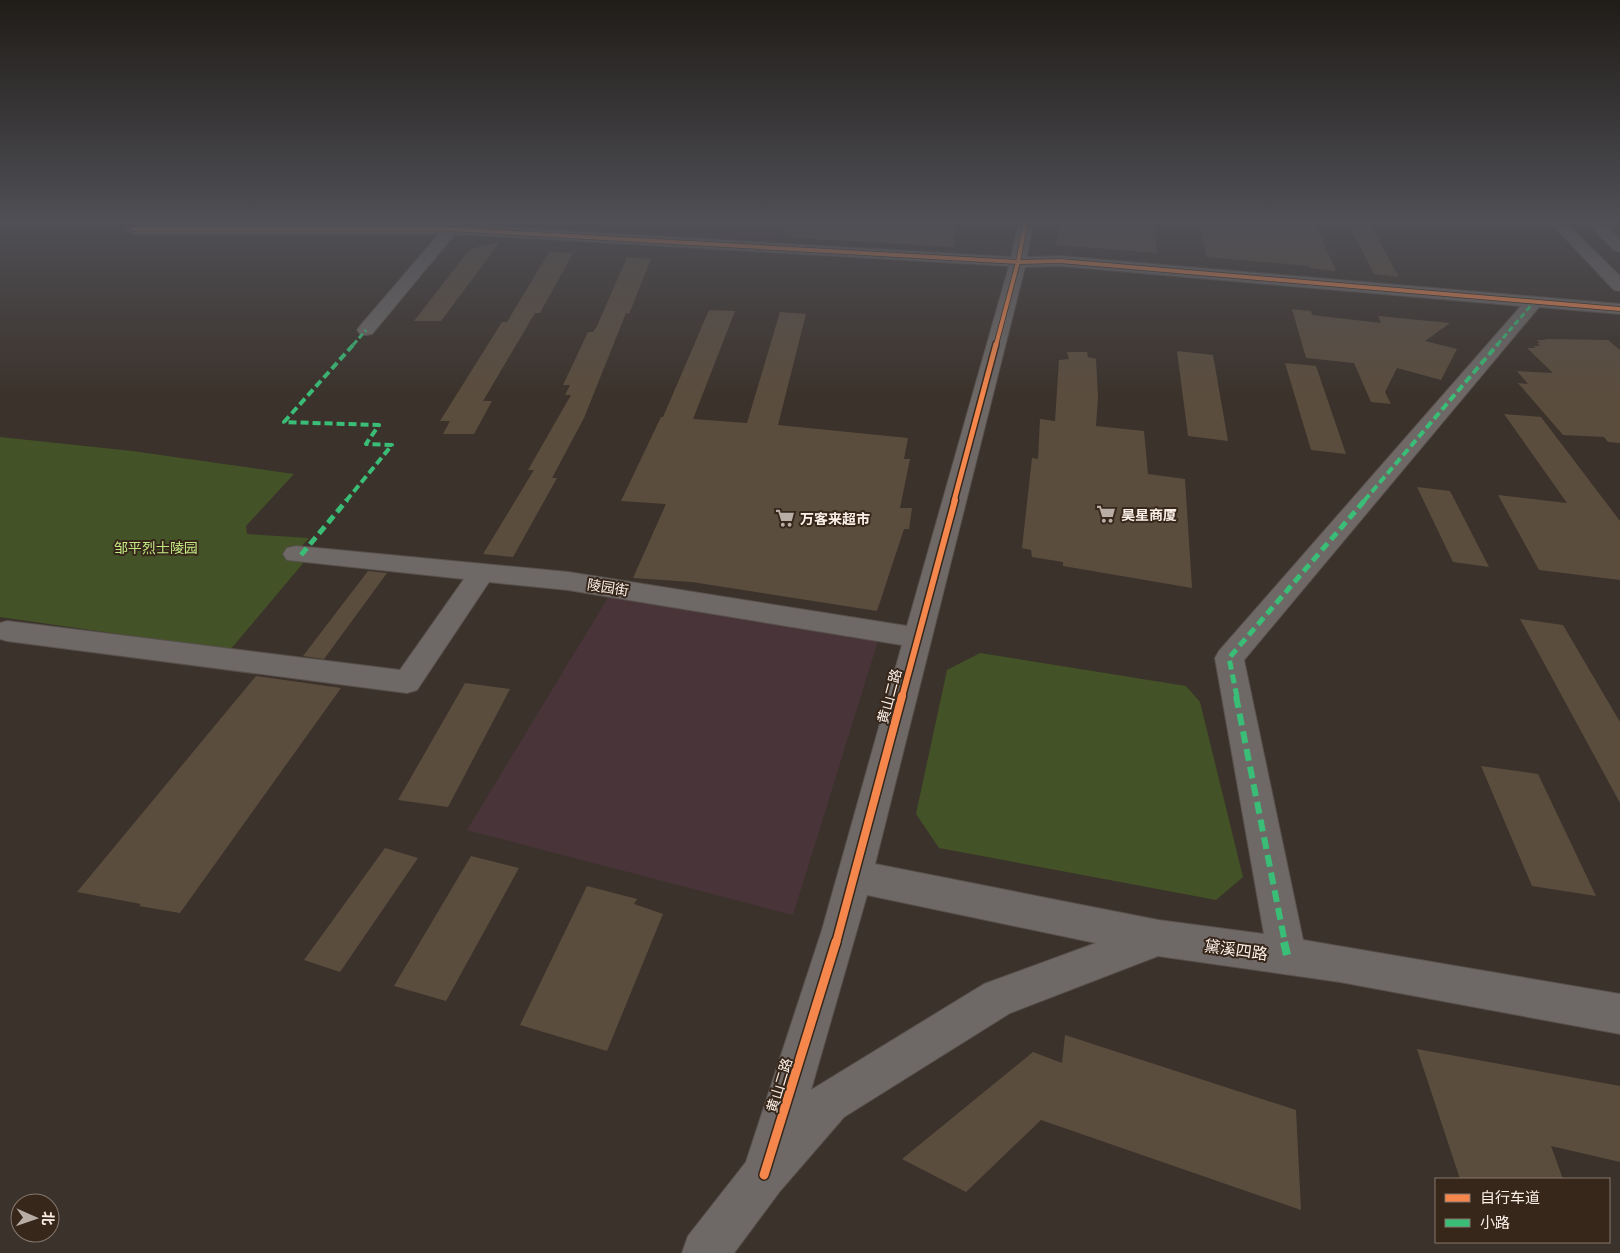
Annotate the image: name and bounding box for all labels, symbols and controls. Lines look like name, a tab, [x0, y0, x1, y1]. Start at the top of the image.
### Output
supermarket icon: 昊星商厦	[1095, 503, 1117, 525]
place label: 昊星商厦	[1121, 506, 1177, 523]
supermarket icon: 万客来超市	[774, 507, 796, 529]
place label: 万客来超市	[800, 510, 870, 527]
park label: 邹平烈士陵园	[114, 539, 198, 556]
street label: 陵园街	[586, 575, 630, 599]
street label: 黄山二路	[874, 667, 904, 725]
street label: 黛溪四路	[1203, 935, 1269, 963]
street label: 黄山二路	[763, 1056, 795, 1114]
legend	[1435, 1178, 1610, 1243]
text: 自行车道	[1480, 1188, 1540, 1206]
north arrow	[10, 1193, 60, 1243]
text: 北	[40, 1211, 57, 1226]
text: 小路	[1480, 1213, 1510, 1231]

